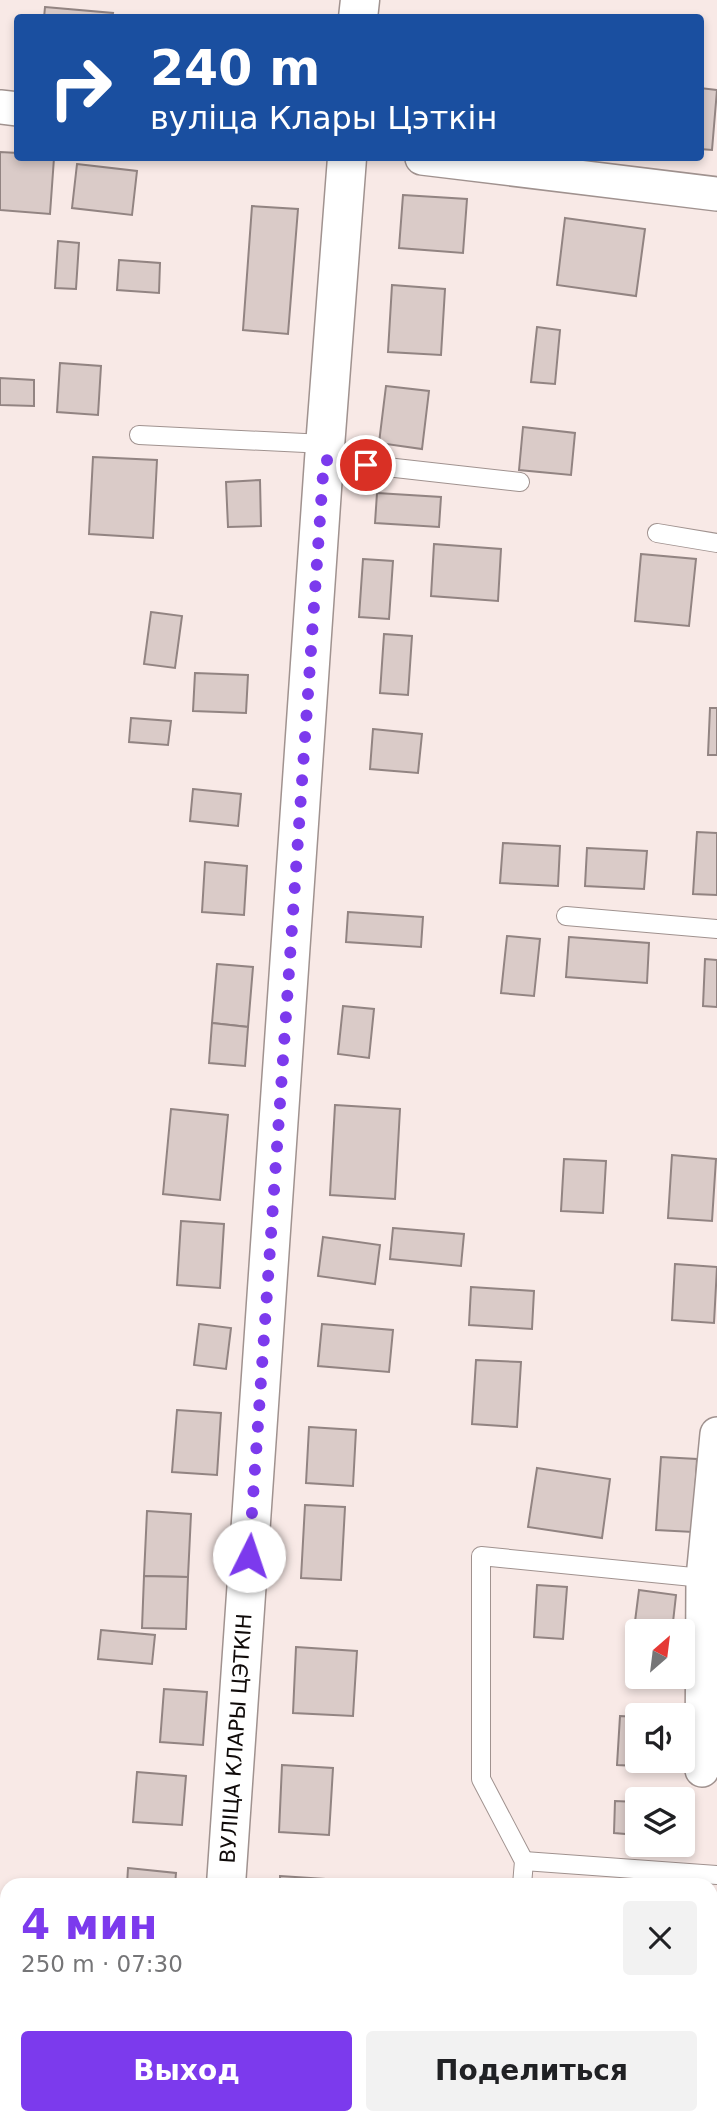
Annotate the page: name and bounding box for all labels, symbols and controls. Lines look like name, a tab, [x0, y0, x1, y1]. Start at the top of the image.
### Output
text: 240 m	[150, 40, 320, 97]
icon: right	[35, 42, 126, 133]
text: вуліца Клары Цэткін	[150, 99, 497, 137]
pin	[336, 435, 396, 495]
icon: arrive	[347, 446, 385, 484]
position arrow	[212, 1519, 286, 1593]
street label: ВУЛІЦА КЛАРЫ ЦЭТКІН	[216, 1613, 257, 1864]
north arrow	[625, 1619, 695, 1689]
map controls	[625, 1619, 695, 1857]
button: sound	[625, 1703, 695, 1773]
button: layers	[625, 1787, 695, 1857]
text: 4 мин	[21, 1900, 158, 1949]
button: close	[623, 1901, 697, 1975]
text: 250 m · 07:30	[21, 1951, 183, 1977]
button: Выход	[21, 2031, 352, 2111]
button: Поделиться	[366, 2031, 697, 2111]

